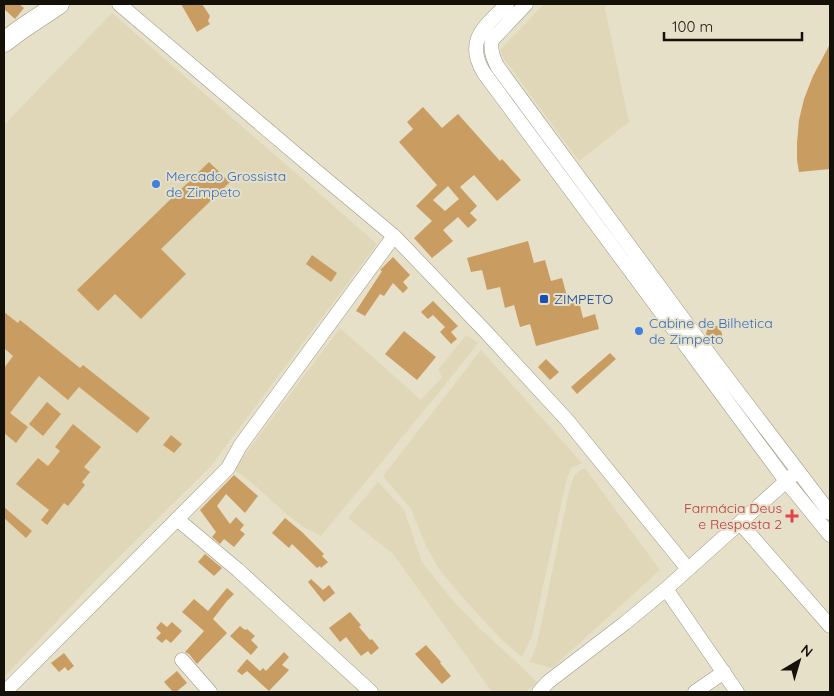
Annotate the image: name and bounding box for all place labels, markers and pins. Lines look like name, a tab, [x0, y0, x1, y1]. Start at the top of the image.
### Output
place label: Mercado Grossista de Zimpeto	[166, 167, 286, 201]
marker: Mercado Grossista de Zimpeto	[150, 178, 162, 190]
place label: ZIMPETO	[554, 290, 614, 308]
marker: ZIMPETO	[538, 293, 550, 305]
place label: Cabine de Bilhetica de Zimpeto	[649, 314, 773, 348]
marker: Cabine de Bilhetica de Zimpeto	[633, 325, 645, 337]
place label: Farmácia Deus e Resposta 2	[684, 499, 782, 533]
marker: Farmácia Deus e Resposta 2	[786, 510, 798, 522]

